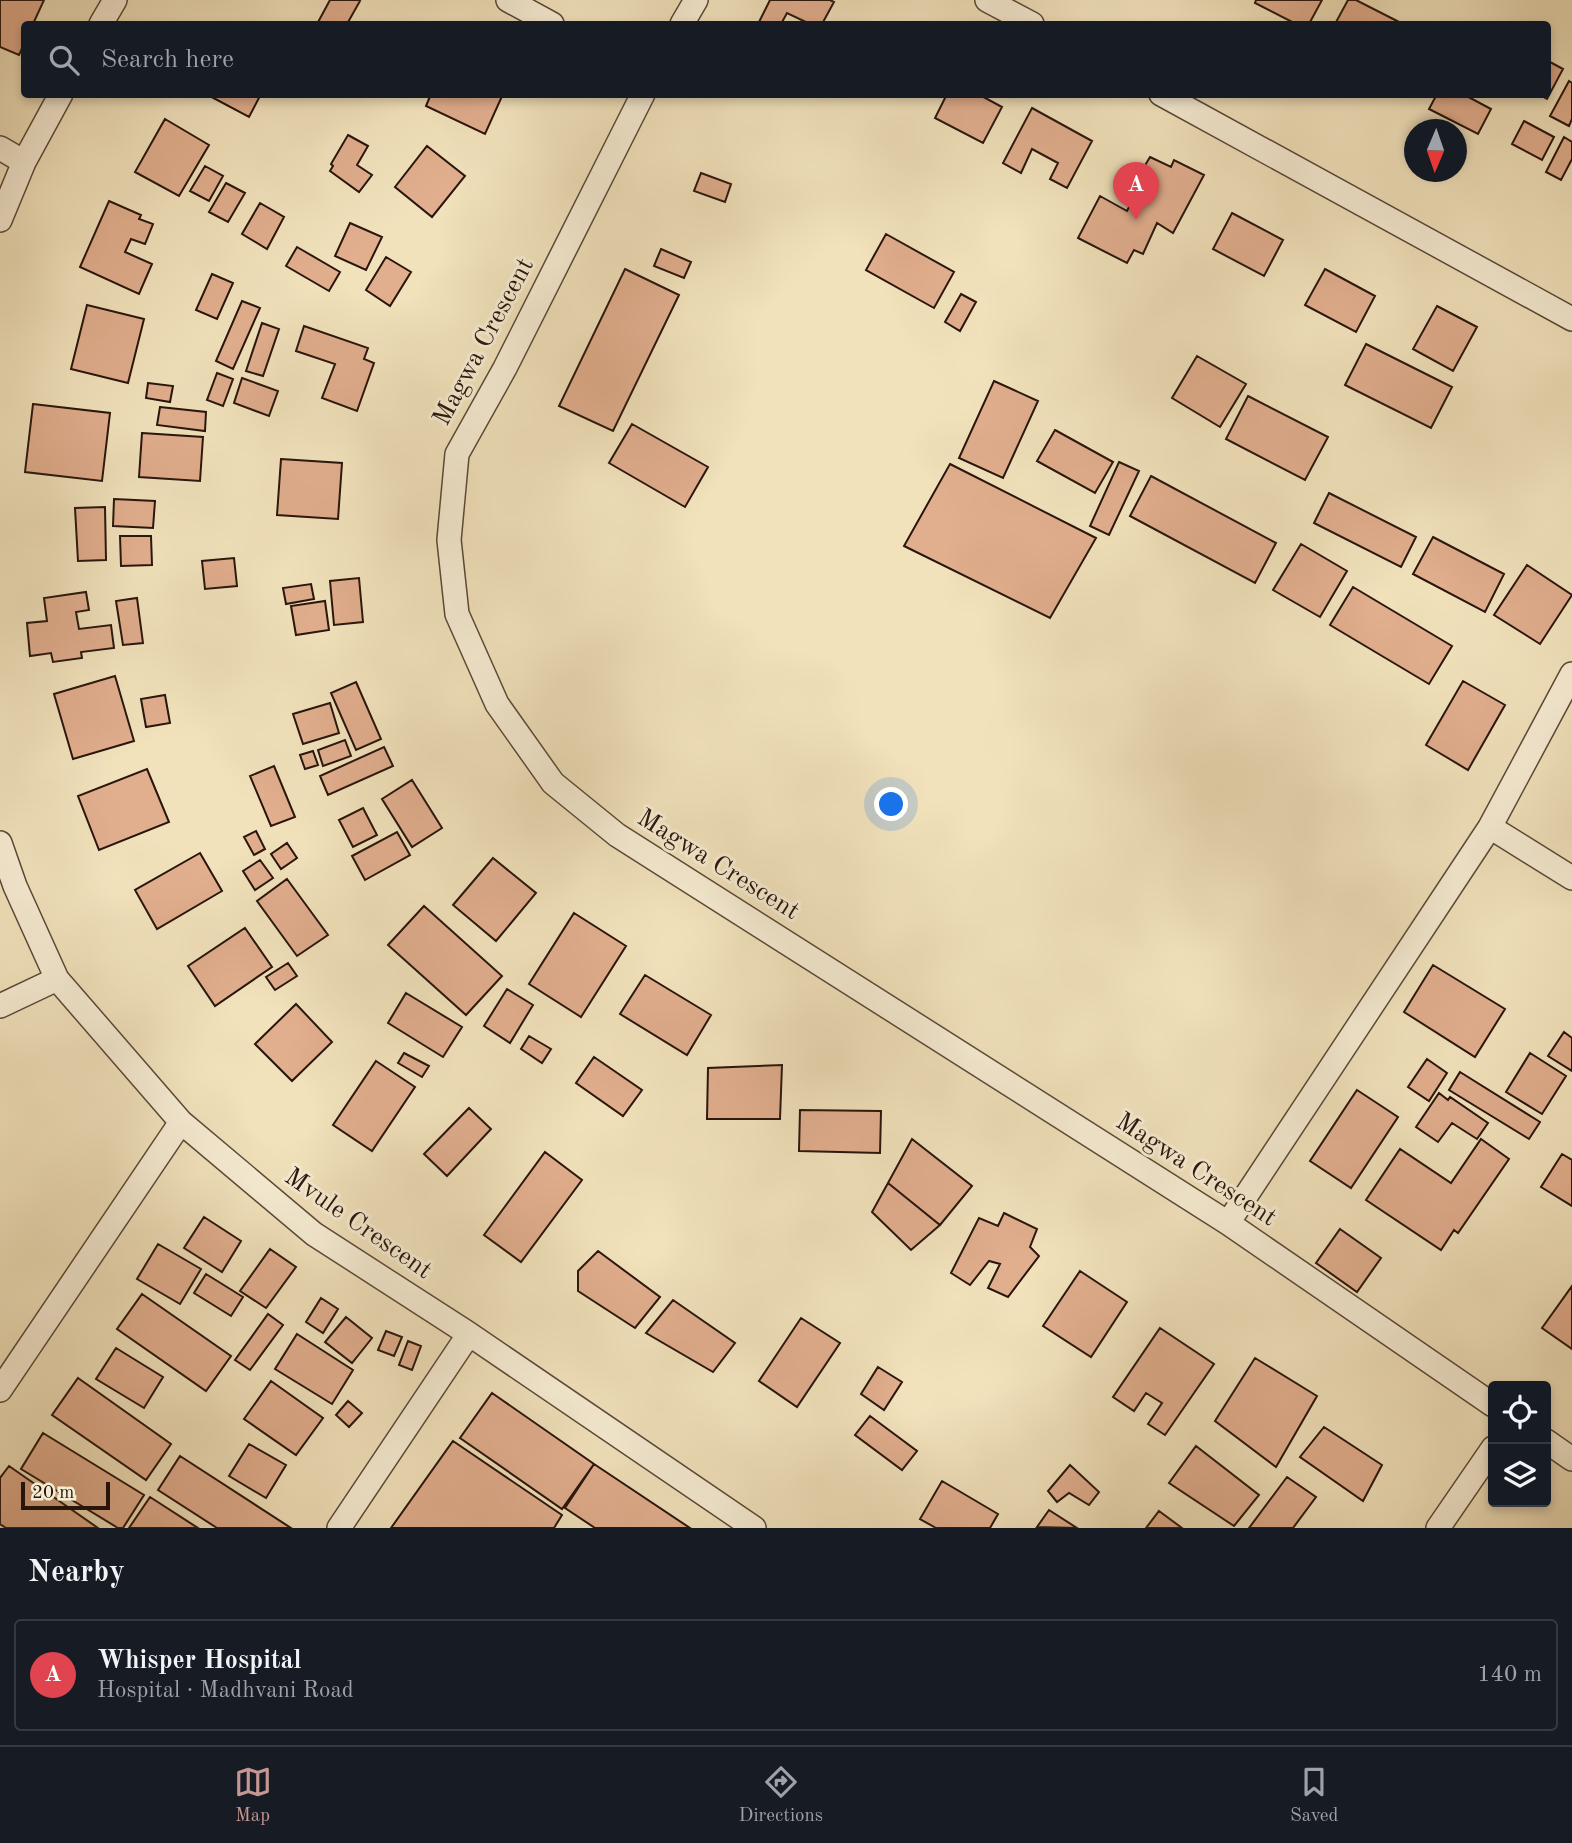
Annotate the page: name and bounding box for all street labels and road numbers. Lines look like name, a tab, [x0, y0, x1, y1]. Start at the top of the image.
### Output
street label: Magwa Crescent	[429, 254, 539, 430]
street label: Magwa Crescent	[632, 805, 804, 925]
street label: Magwa Crescent	[1111, 1108, 1281, 1232]
street label: Mvule Crescent	[279, 1164, 437, 1284]

